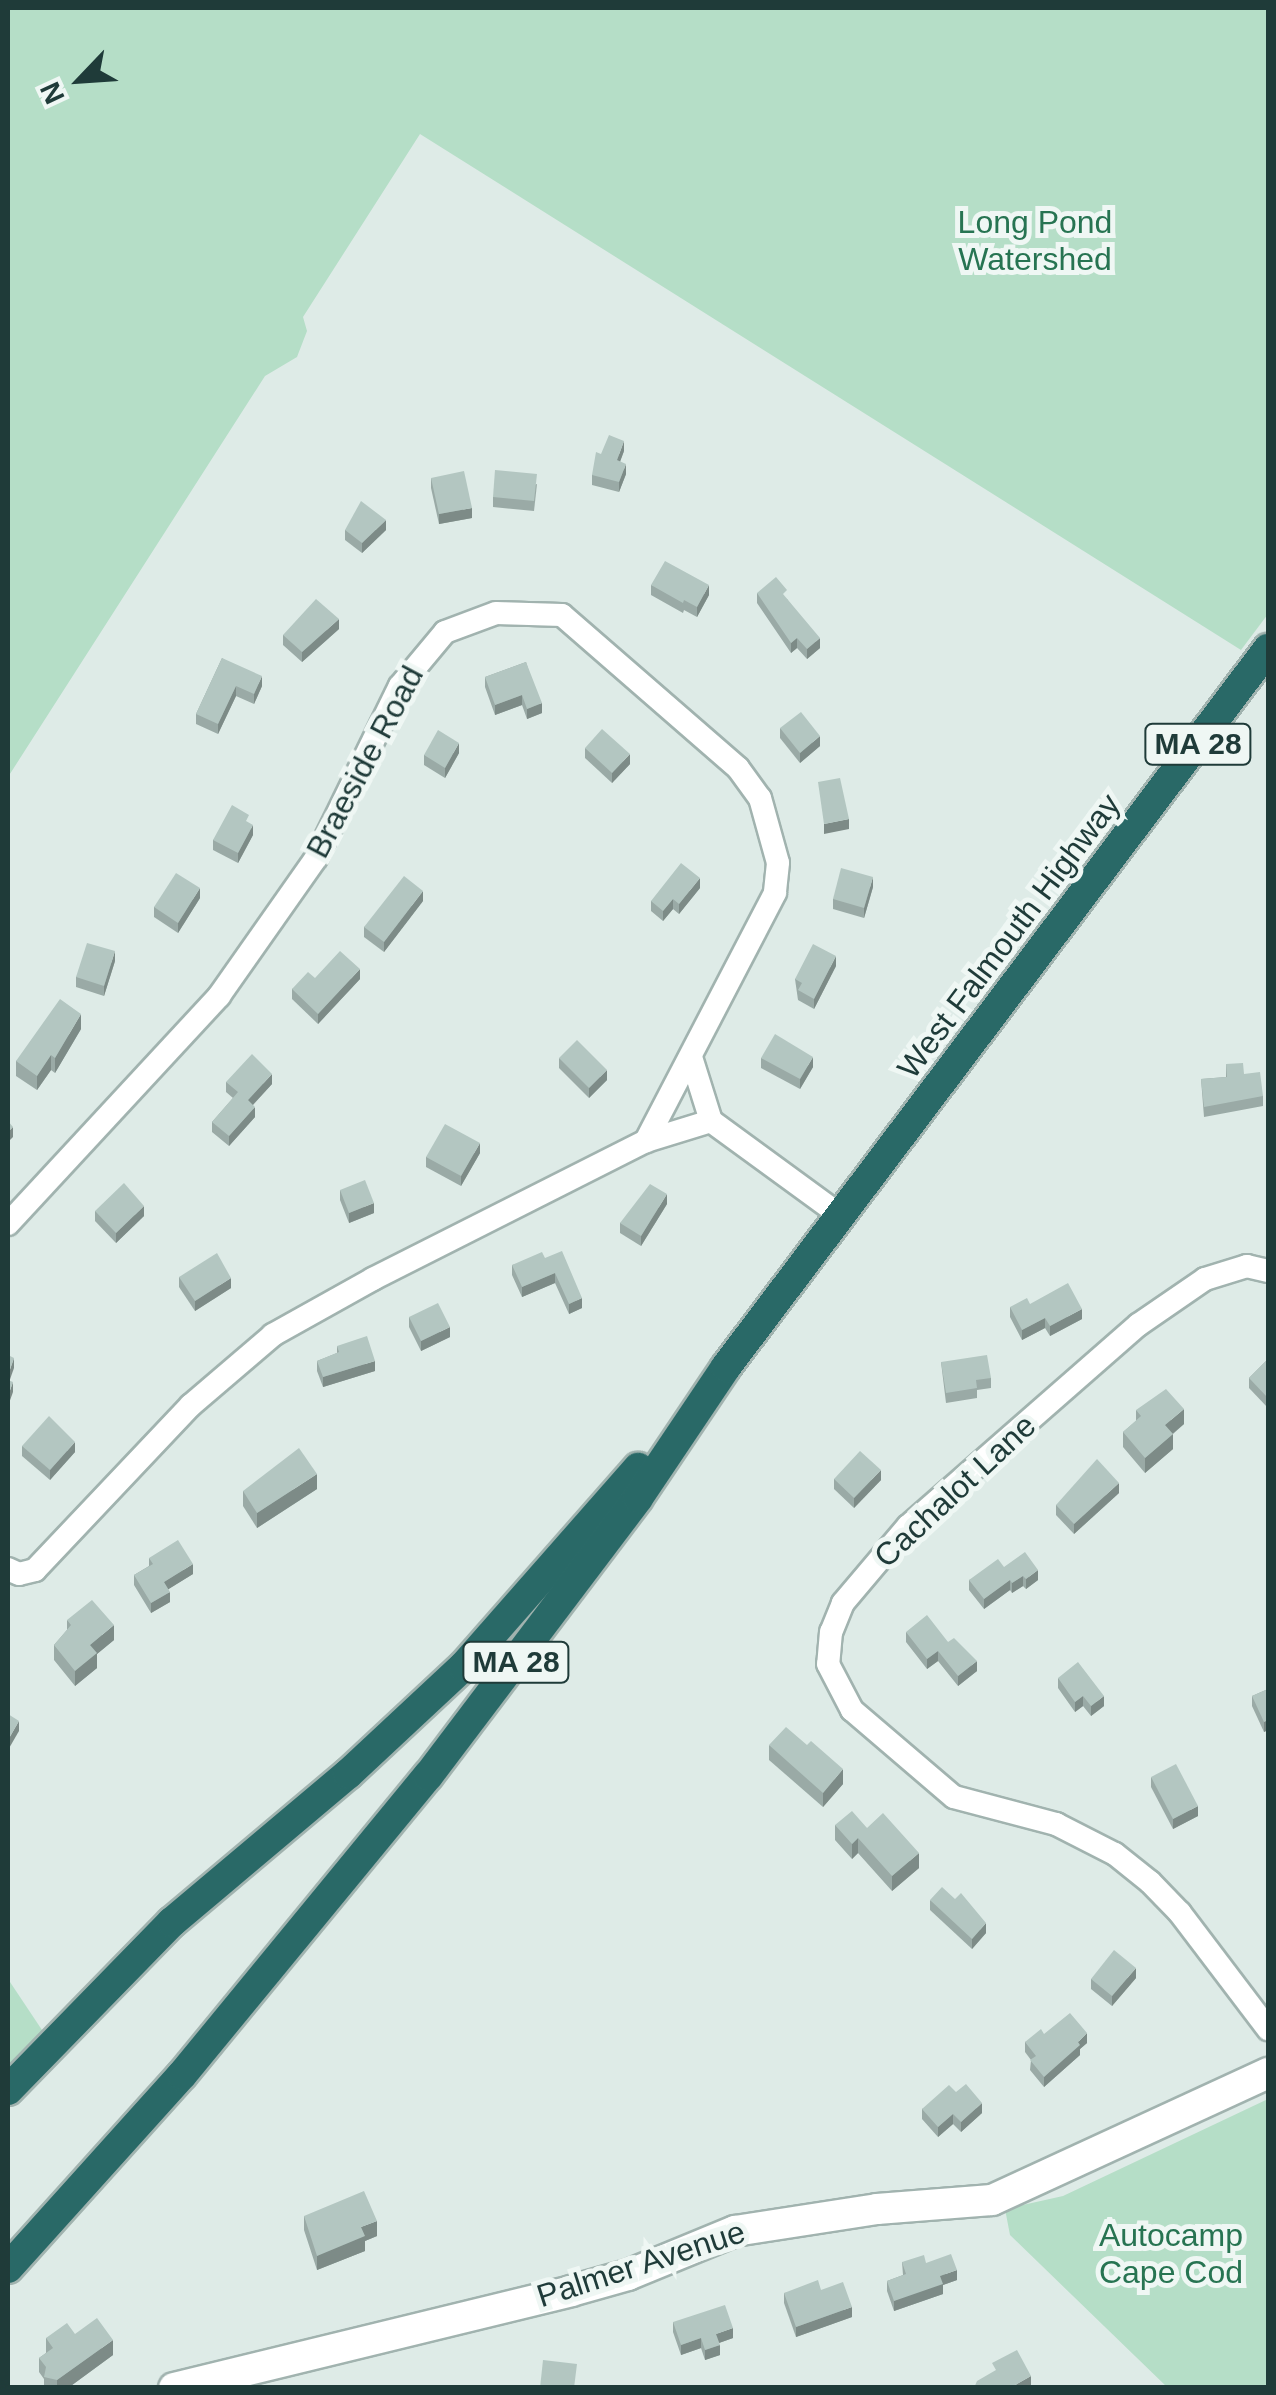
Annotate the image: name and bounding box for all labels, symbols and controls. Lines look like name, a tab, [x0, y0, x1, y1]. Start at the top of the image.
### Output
north arrow	[30, 30, 130, 130]
text: N	[34, 77, 71, 109]
park label: Long Pond Watershed	[958, 204, 1112, 279]
street label: Braeside Road	[298, 660, 432, 864]
road number: MA 28	[1143, 719, 1253, 769]
street label: West Falmouth Highway	[889, 786, 1129, 1086]
street label: Cachalot Lane	[866, 1407, 1044, 1575]
road number: MA 28	[461, 1637, 571, 1687]
street label: Palmer Avenue	[531, 2212, 751, 2316]
park label: Autocamp Cape Cod	[1099, 2217, 1243, 2292]

